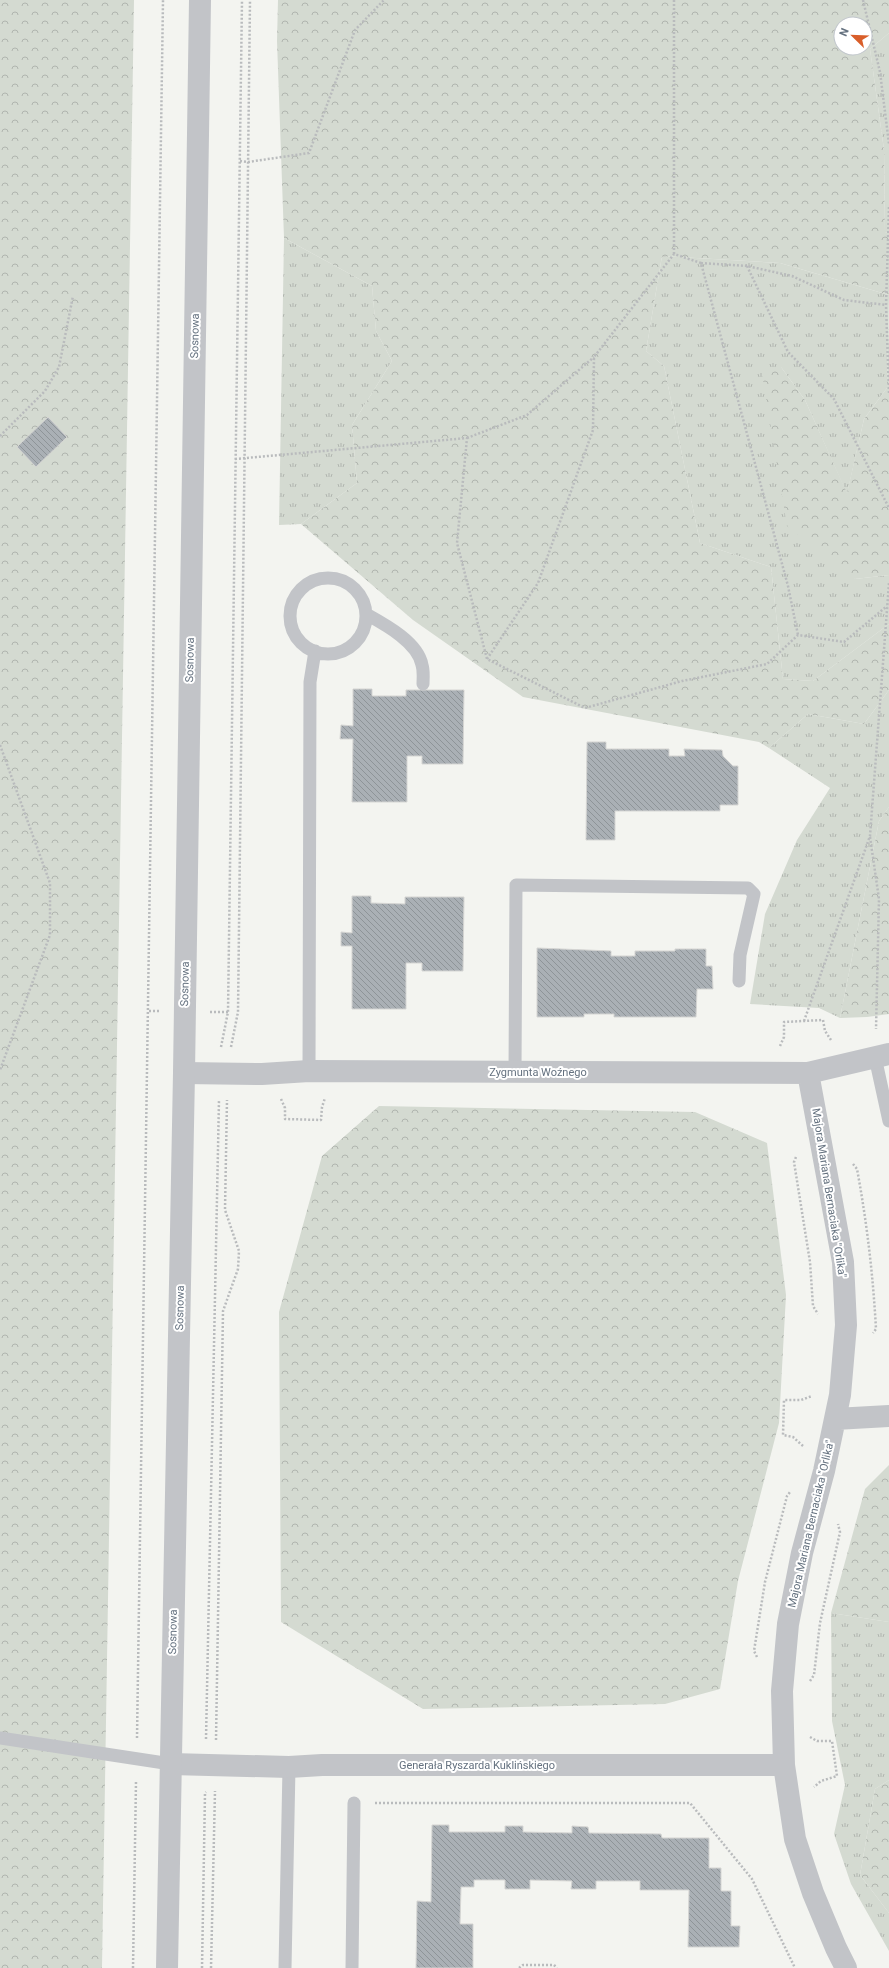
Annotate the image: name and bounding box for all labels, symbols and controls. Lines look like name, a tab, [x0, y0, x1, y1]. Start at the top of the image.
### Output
north arrow	[833, 16, 873, 56]
text: N	[837, 26, 852, 38]
street label: Sosnowa	[188, 313, 202, 359]
street label: Sosnowa	[183, 637, 197, 683]
street label: Sosnowa	[178, 961, 192, 1007]
street label: Zygmunta Woźnego	[489, 1066, 587, 1079]
street label: Majora Mariana Bernaciaka "Orlika"	[809, 1107, 849, 1279]
street label: Sosnowa	[173, 1285, 187, 1331]
street label: Majora Mariana Bernaciaka "Orlika"	[785, 1439, 837, 1609]
street label: Sosnowa	[166, 1609, 180, 1655]
street label: Generała Ryszarda Kuklińskiego	[399, 1759, 555, 1772]

